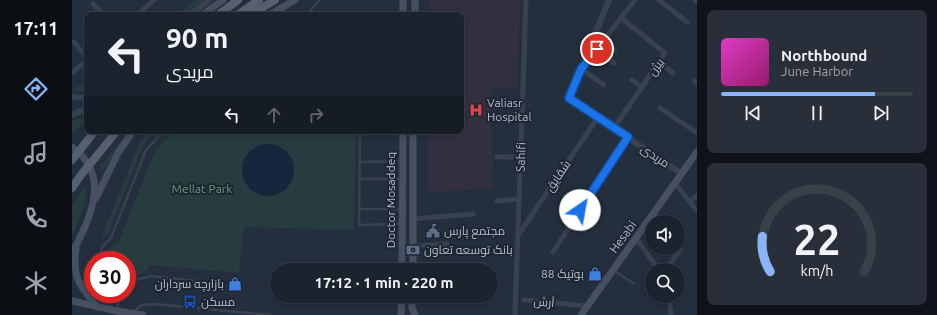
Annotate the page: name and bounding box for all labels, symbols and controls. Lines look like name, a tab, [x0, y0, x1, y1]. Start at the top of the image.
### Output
text: 17:11	[13, 18, 59, 38]
text: 90 m	[166, 22, 228, 53]
icon: left	[100, 28, 152, 80]
pin	[580, 32, 614, 66]
icon: arrive	[586, 38, 608, 60]
text: Northbound	[781, 47, 867, 64]
street label: بیژن	[645, 55, 667, 79]
text: مریدی	[166, 61, 214, 81]
text: June Harbor	[781, 64, 853, 78]
icon: directions	[22, 75, 50, 103]
place label: Valiasr Hospital	[487, 96, 532, 123]
hospital icon: Valiasr Hospital	[468, 102, 484, 118]
icon: previous	[742, 102, 764, 124]
icon: pause	[806, 102, 828, 124]
icon: next	[870, 102, 892, 124]
icon: left	[221, 104, 243, 126]
icon: ahead	[263, 104, 285, 126]
icon: right	[305, 104, 327, 126]
icon: music	[22, 139, 50, 167]
street label: مریدی	[638, 141, 672, 171]
street label: Sahifi	[513, 142, 528, 172]
street label: Doctor Mosaddeq	[384, 152, 397, 248]
street label: شقایق	[542, 157, 574, 194]
park label: Mellat Park	[172, 182, 232, 195]
position arrow	[559, 189, 601, 231]
icon: phone	[22, 204, 50, 232]
map controls	[645, 215, 685, 303]
button: sound	[645, 215, 685, 255]
text: 22	[794, 216, 840, 263]
street label: Hesabi	[607, 218, 639, 255]
public building icon: مجتمع پارس	[425, 223, 441, 239]
place label: مجتمع پارس	[444, 224, 505, 240]
bank icon: بانک توسعه تعاون	[405, 242, 421, 258]
place label: بانک توسعه تعاون	[424, 243, 513, 257]
speed limit sign: 30	[84, 251, 136, 303]
text: km/h	[801, 262, 833, 278]
button: search	[645, 263, 685, 303]
shop icon: بوتیک 88	[587, 266, 603, 282]
place label: بوتیک 88	[541, 267, 584, 281]
icon: climate	[22, 269, 50, 297]
text: 17:12 · 1 min · 220 m	[315, 274, 453, 291]
shop icon: بازارچه سرداران	[227, 276, 243, 292]
place label: بازارچه سرداران	[155, 277, 224, 293]
bus stop icon: مسکن	[182, 294, 198, 310]
street label: آرش	[533, 294, 556, 310]
place label: مسکن	[201, 295, 235, 309]

